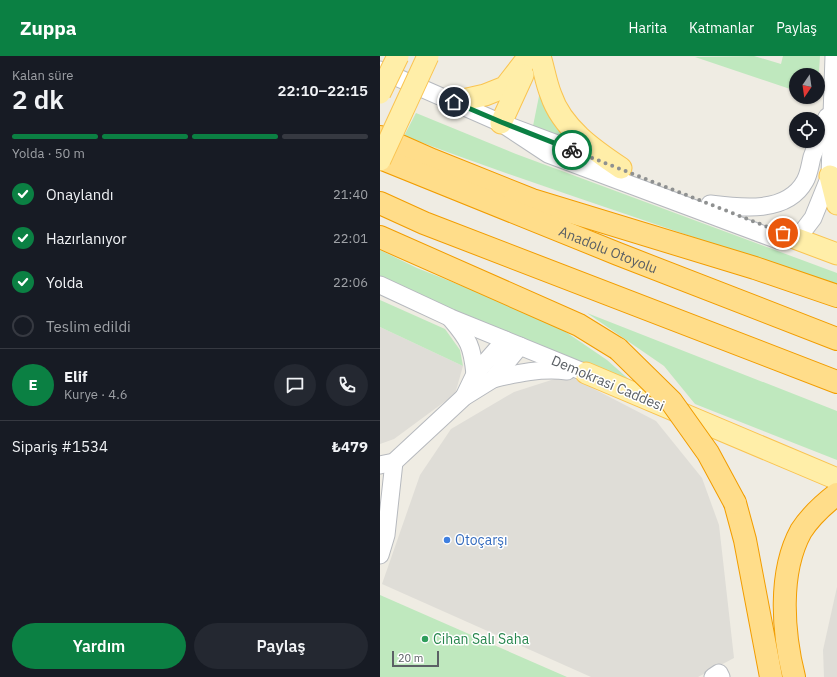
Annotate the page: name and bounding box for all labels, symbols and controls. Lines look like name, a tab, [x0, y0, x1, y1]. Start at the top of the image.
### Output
text: Zuppa	[20, 16, 77, 40]
text: Harita	[629, 19, 667, 37]
text: Katmanlar	[689, 19, 754, 37]
text: Paylaş	[776, 19, 817, 37]
text: Kalan süre	[12, 67, 73, 84]
north arrow	[789, 68, 825, 104]
map controls	[789, 68, 825, 148]
text: 22:10–22:15	[278, 81, 368, 100]
text: 2 dk	[12, 82, 64, 116]
pin	[437, 85, 471, 119]
icon: home	[443, 91, 465, 113]
button: locate	[789, 112, 825, 148]
courier	[552, 130, 592, 170]
icon: bike	[561, 139, 583, 161]
text: Yolda · 50 m	[12, 145, 85, 162]
icon: check	[12, 183, 34, 205]
text: Onaylandı	[46, 185, 114, 204]
text: 21:40	[333, 186, 368, 203]
pin	[766, 216, 800, 250]
street label: Anadolu Otoyolu	[556, 222, 660, 277]
icon: bag	[772, 222, 794, 244]
icon: check	[12, 227, 34, 249]
text: Hazırlanıyor	[46, 229, 127, 248]
text: 22:01	[333, 230, 368, 247]
icon: check	[12, 271, 34, 293]
text: Yolda	[46, 273, 83, 292]
text: 22:06	[333, 274, 368, 291]
text: Teslim edildi	[46, 317, 131, 336]
street label: Demokrasi Caddesi	[549, 351, 667, 415]
button: chat	[274, 364, 316, 406]
button: phone	[326, 364, 368, 406]
text: Elif	[64, 367, 87, 386]
text: E	[28, 375, 38, 394]
text: Kurye · 4.6	[64, 386, 127, 403]
text: Sipariş #1534	[12, 437, 108, 456]
text: ₺479	[332, 437, 368, 456]
place label: Otoçarşı	[455, 531, 508, 549]
marker: Otoçarşı	[442, 535, 452, 545]
button: Yardım	[12, 623, 186, 669]
button: Paylaş	[194, 623, 368, 669]
place label: Cihan Salı Saha	[433, 630, 530, 648]
marker: Cihan Salı Saha	[420, 634, 430, 644]
scale bar	[392, 649, 439, 668]
text: 20 m	[398, 651, 423, 665]

